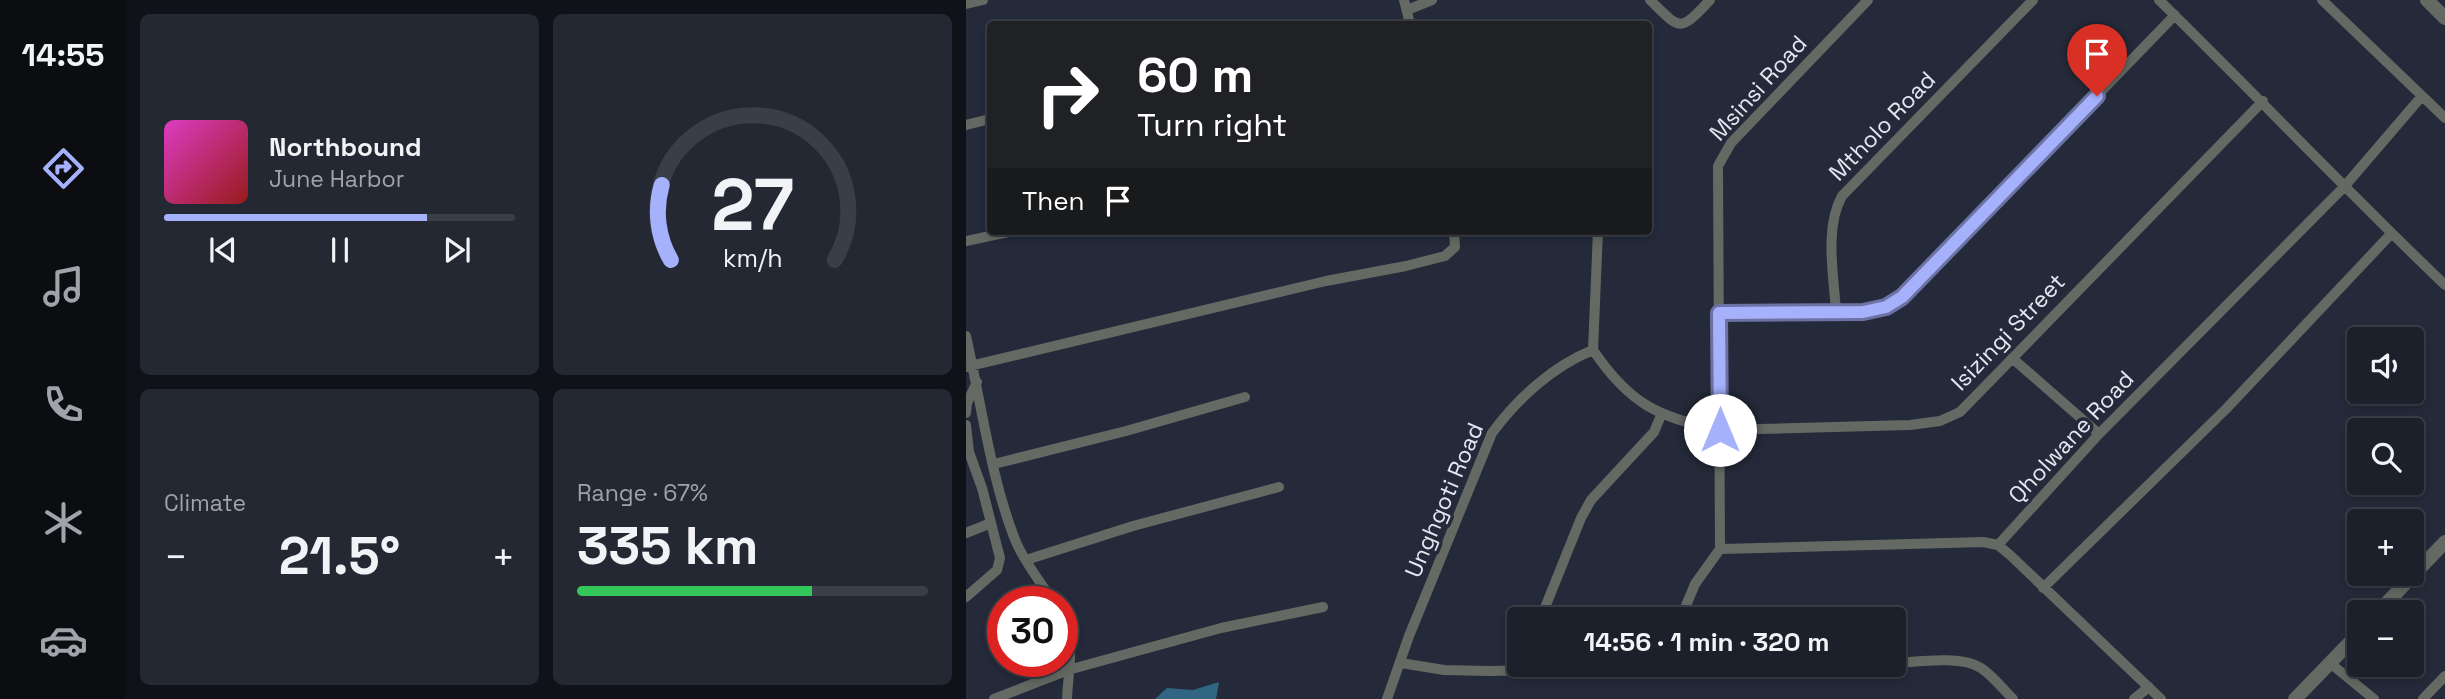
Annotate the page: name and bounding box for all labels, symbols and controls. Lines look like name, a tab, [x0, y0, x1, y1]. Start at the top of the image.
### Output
pin	[2067, 24, 2127, 96]
street label: Msinsi Road	[1703, 29, 1813, 147]
text: 14:55	[22, 35, 104, 75]
icon: arrive	[2078, 35, 2116, 73]
text: 60 m	[1137, 44, 1253, 106]
icon: right	[1022, 49, 1113, 140]
street label: Mtholo Road	[1822, 65, 1942, 187]
text: Turn right	[1137, 105, 1287, 145]
text: Northbound	[269, 130, 422, 164]
icon: directions	[39, 144, 88, 193]
text: 27	[711, 159, 794, 252]
text: June Harbor	[269, 164, 404, 194]
icon: arrive	[1099, 182, 1137, 220]
text: Then	[1022, 184, 1085, 218]
icon: previous	[204, 231, 242, 269]
icon: pause	[321, 231, 359, 269]
icon: next	[438, 231, 476, 269]
text: km/h	[723, 242, 782, 274]
icon: music	[39, 262, 88, 311]
street label: Isizingi Street	[1945, 267, 2071, 397]
map controls	[2347, 327, 2424, 677]
button: sound	[2347, 327, 2424, 404]
street label: Qholwane Road	[2002, 364, 2140, 510]
icon: phone	[39, 380, 88, 429]
position arrow	[1683, 393, 1757, 467]
street label: Unghgoti Road	[1398, 418, 1490, 582]
button: search	[2347, 418, 2424, 495]
text: Range · 67%	[577, 478, 708, 508]
text: Climate	[164, 488, 246, 518]
icon: climate	[39, 498, 88, 547]
button: +	[2347, 509, 2424, 586]
text: 335 km	[577, 513, 758, 579]
text: 21.5°	[279, 523, 400, 589]
text: −	[164, 533, 188, 581]
text: +	[491, 533, 515, 581]
speed limit sign: 30	[987, 586, 1078, 677]
button: −	[2347, 600, 2424, 677]
icon: car	[39, 616, 88, 665]
text: 14:56 · 1 min · 320 m	[1584, 625, 1829, 659]

